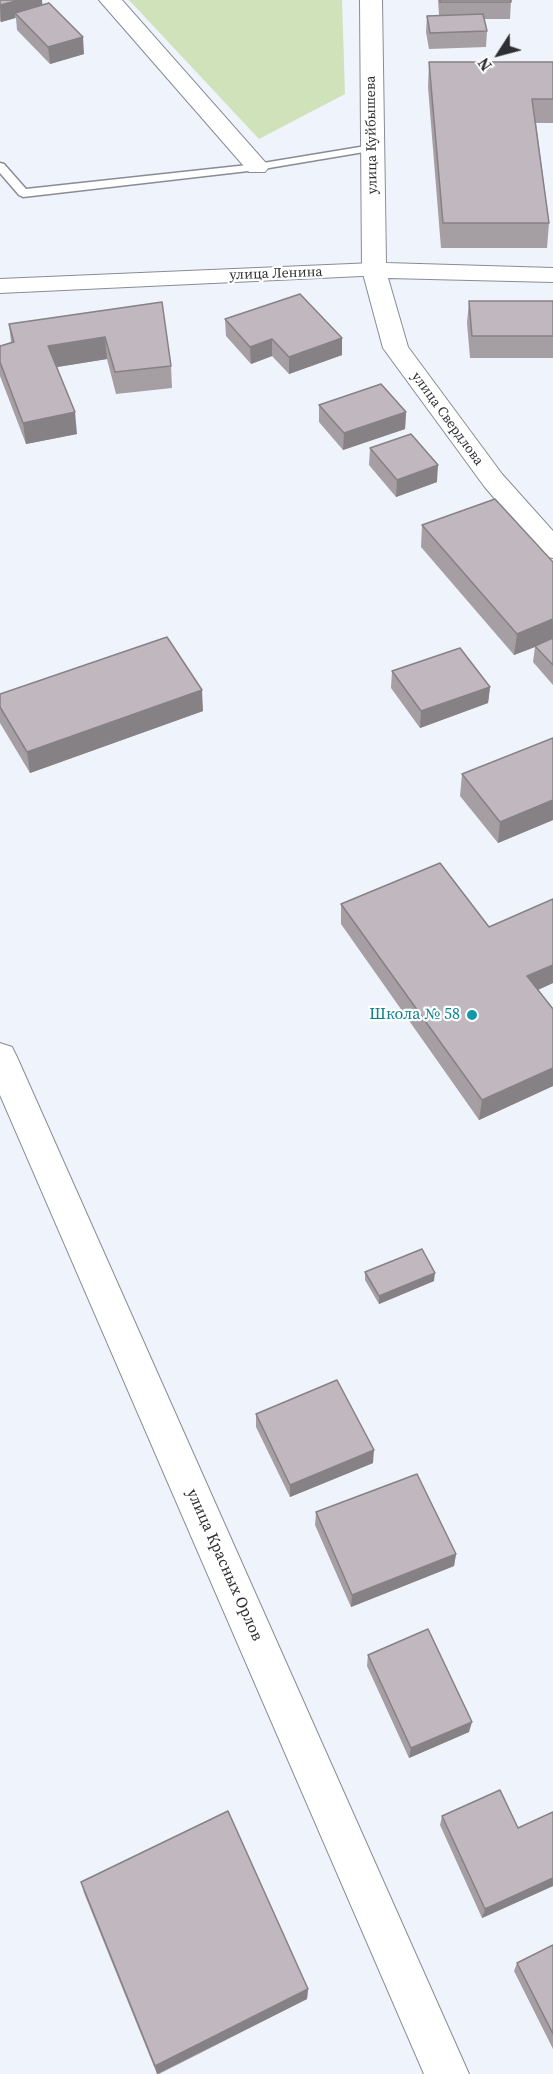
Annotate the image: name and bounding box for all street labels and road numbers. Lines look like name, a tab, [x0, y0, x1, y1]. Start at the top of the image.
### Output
street label: улица Куйбышева	[363, 76, 381, 194]
street label: улица Ленина	[229, 264, 323, 284]
street label: улица Свердлова	[407, 369, 487, 469]
street label: улица Красных Орлов	[182, 1486, 266, 1644]

